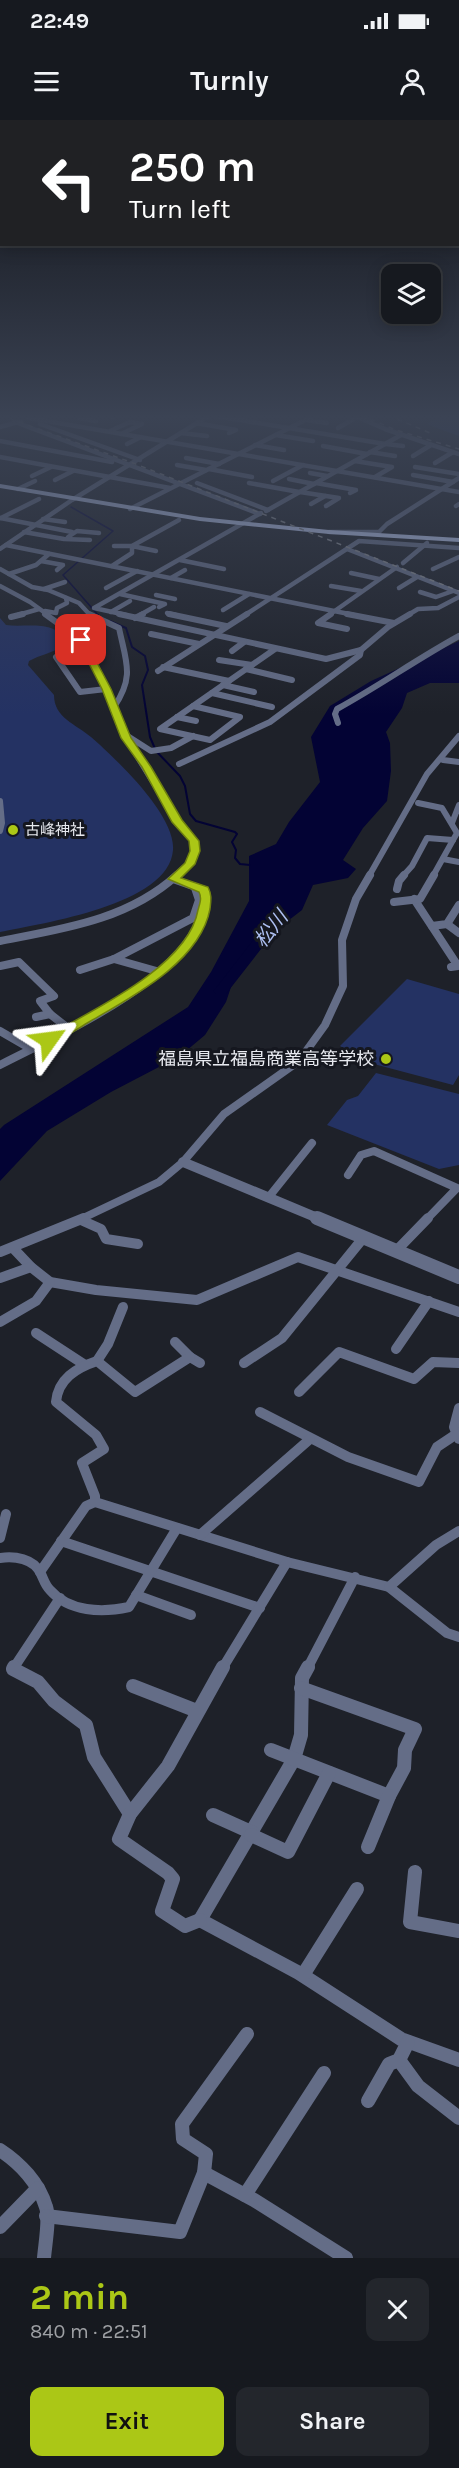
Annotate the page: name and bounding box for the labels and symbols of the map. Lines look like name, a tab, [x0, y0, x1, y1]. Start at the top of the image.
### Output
pin	[55, 614, 106, 665]
place label: 古峰神社	[25, 821, 85, 839]
marker: 古峰神社	[6, 823, 20, 837]
water label: 松川	[249, 905, 294, 952]
position arrow	[17, 1008, 81, 1072]
place label: 福島県立福島商業高等学校	[158, 1048, 374, 1070]
marker: 福島県立福島商業高等学校	[379, 1052, 393, 1066]

